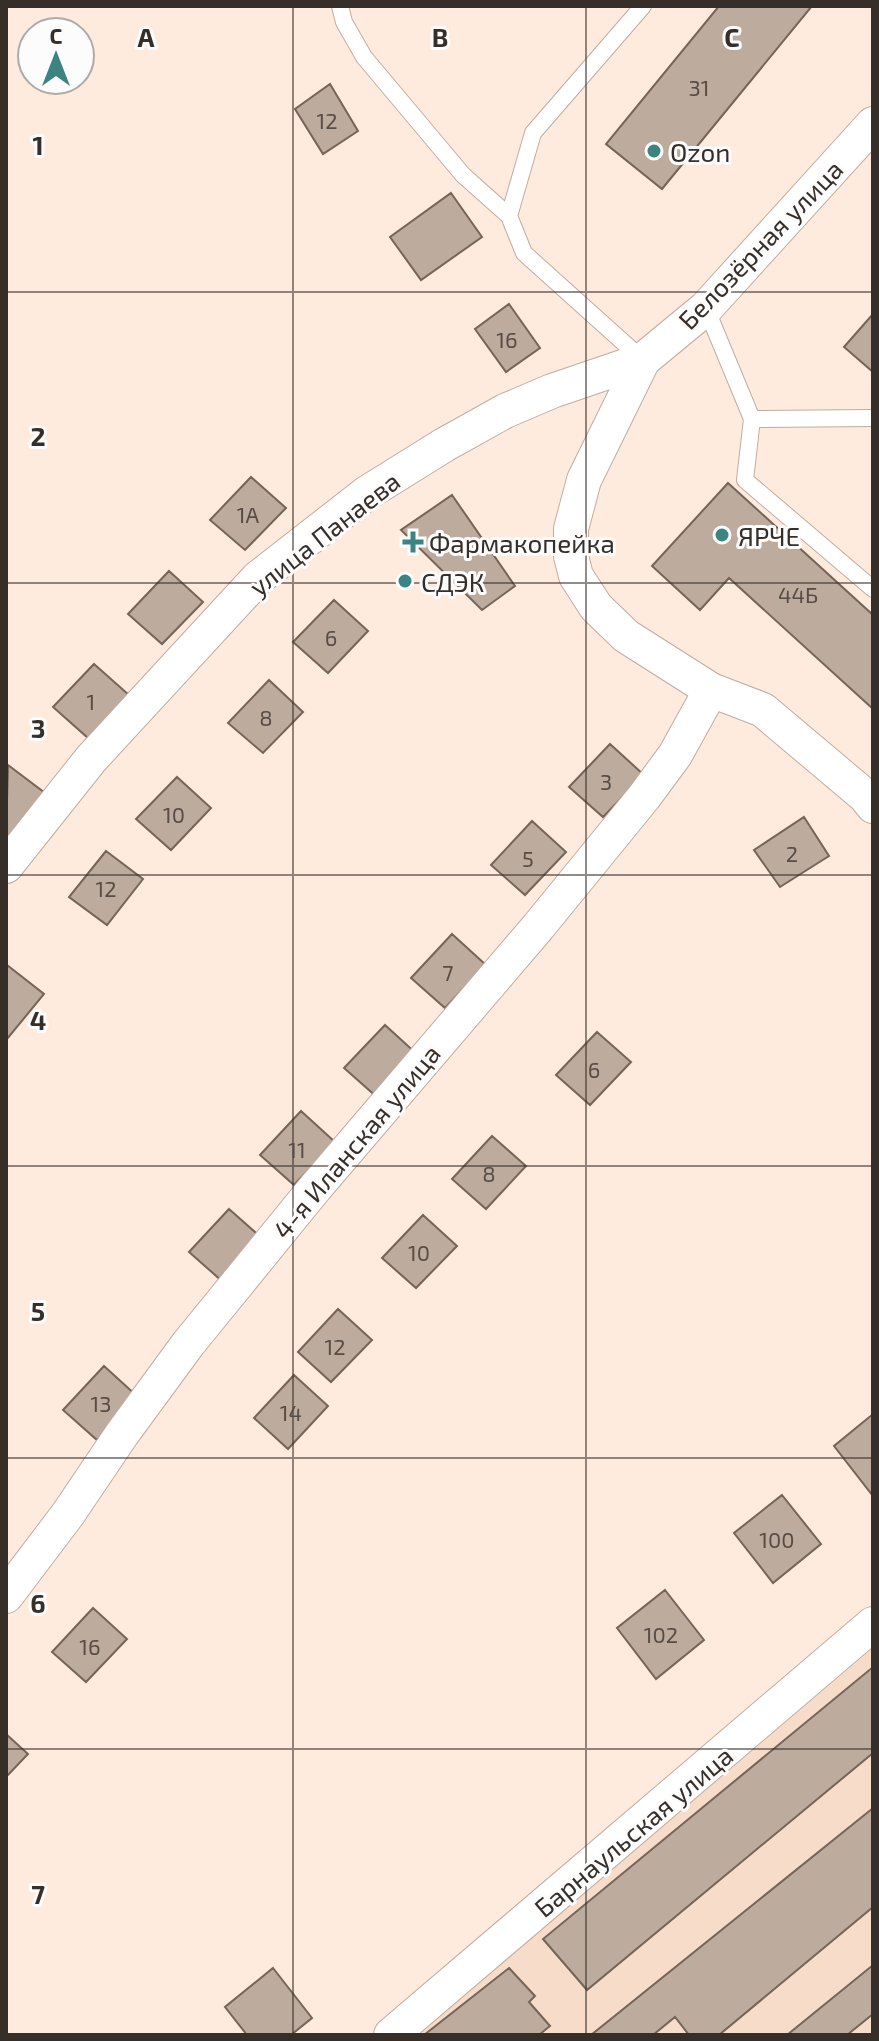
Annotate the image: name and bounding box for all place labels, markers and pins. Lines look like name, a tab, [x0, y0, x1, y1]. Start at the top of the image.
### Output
place label: Ozon	[670, 136, 730, 167]
marker: Ozon	[645, 142, 663, 160]
place label: ЯРЧЕ	[738, 520, 800, 551]
marker: ЯРЧЕ	[713, 526, 731, 544]
place label: Фармакопейка	[429, 527, 615, 558]
marker: Фармакопейка	[404, 533, 422, 551]
place label: СДЭК	[421, 566, 484, 597]
marker: СДЭК	[396, 572, 414, 590]

